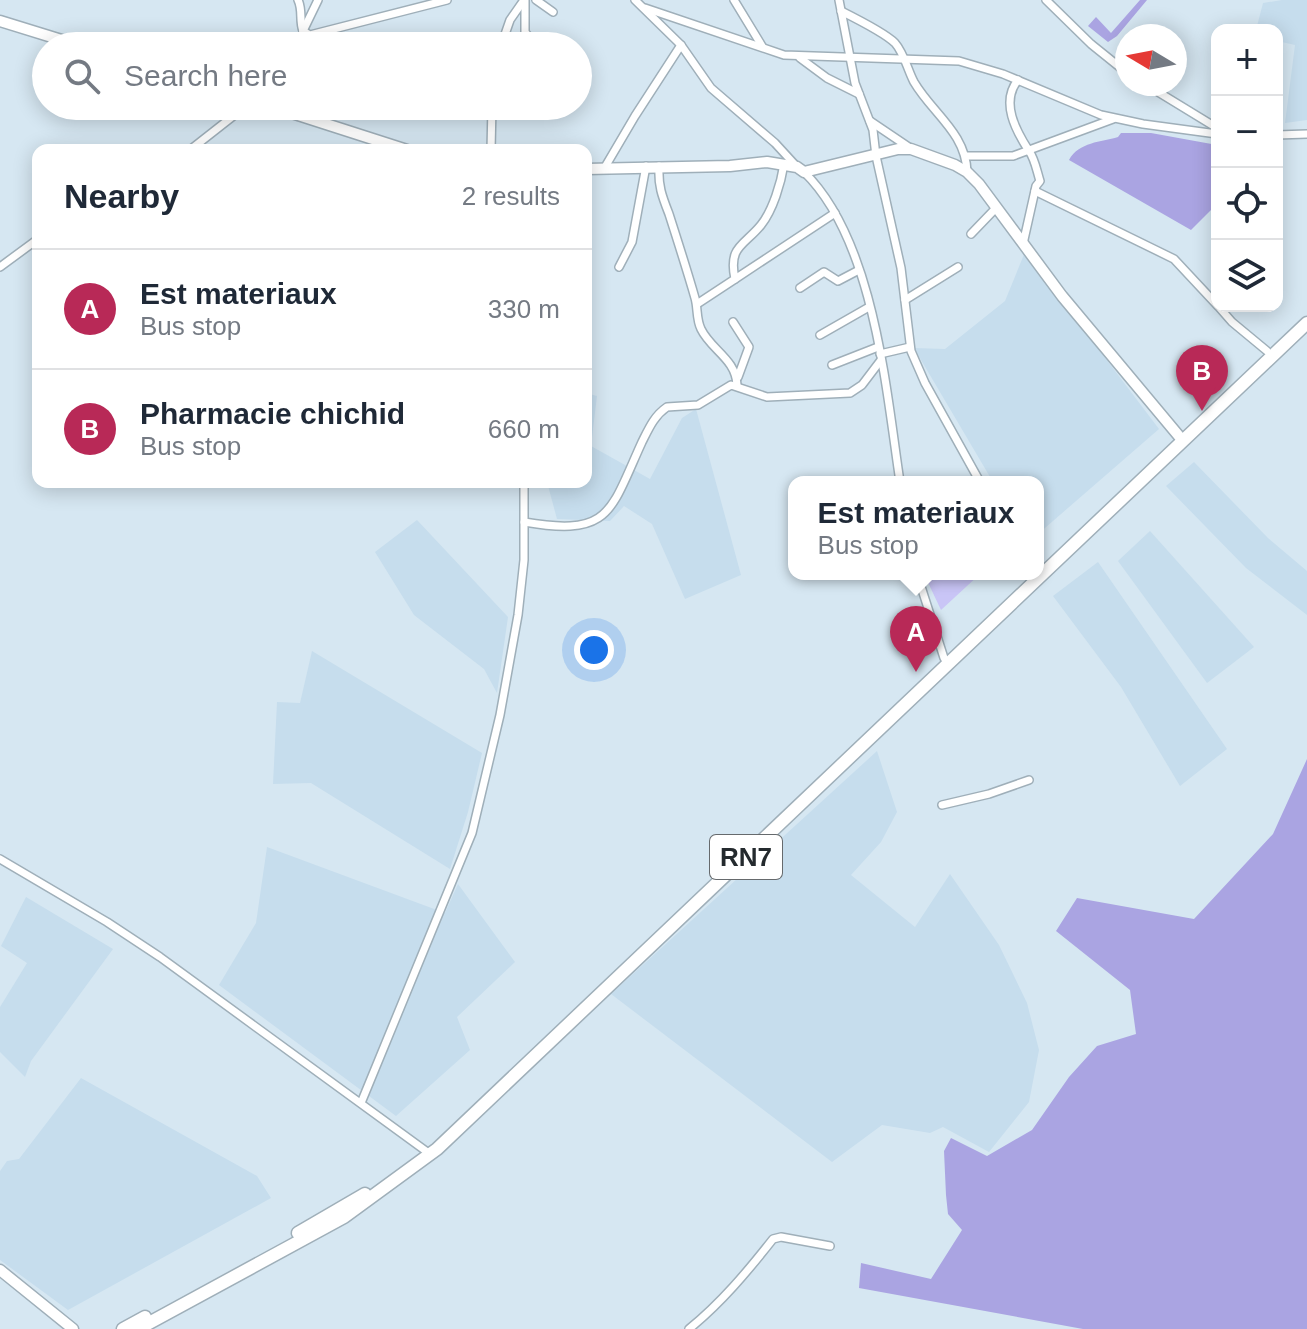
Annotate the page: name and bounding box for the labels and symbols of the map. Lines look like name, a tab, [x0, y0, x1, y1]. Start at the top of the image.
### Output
north arrow	[1115, 24, 1187, 96]
pin: B	[1176, 345, 1228, 411]
pin: A	[890, 606, 942, 672]
your location	[574, 630, 614, 670]
road number: RN7	[710, 835, 782, 879]

